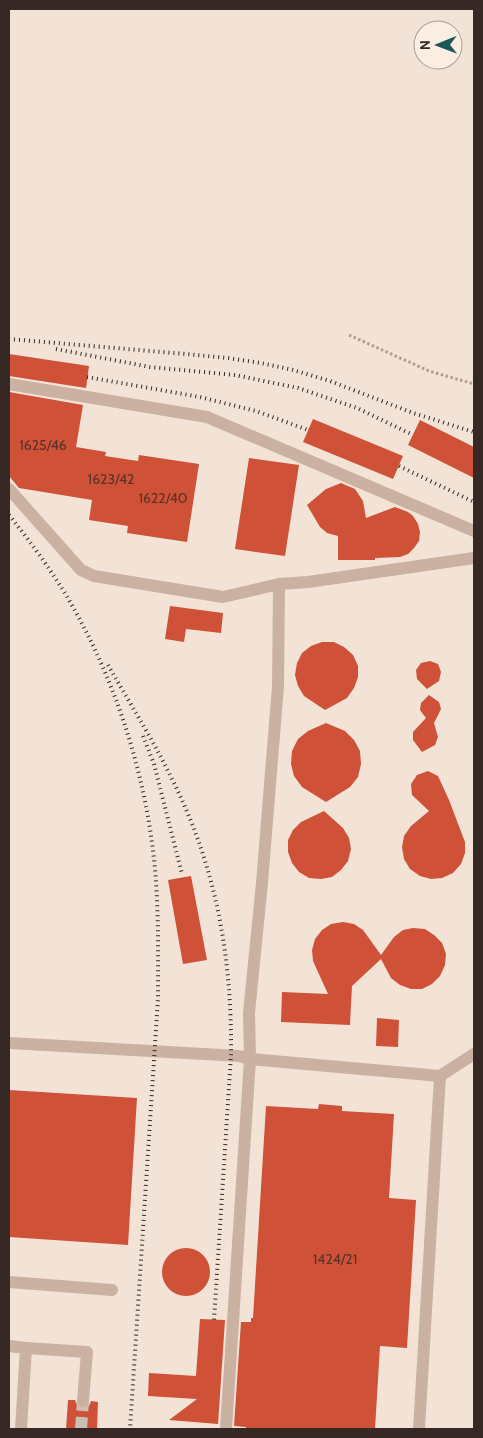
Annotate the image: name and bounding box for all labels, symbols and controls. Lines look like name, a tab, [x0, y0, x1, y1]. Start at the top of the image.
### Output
north arrow	[413, 20, 463, 70]
text: N	[416, 40, 434, 50]
house number: 1625/46	[19, 436, 67, 454]
house number: 1623/42	[88, 470, 134, 488]
house number: 1622/40	[138, 489, 188, 507]
house number: 1424/21	[313, 1250, 357, 1268]

